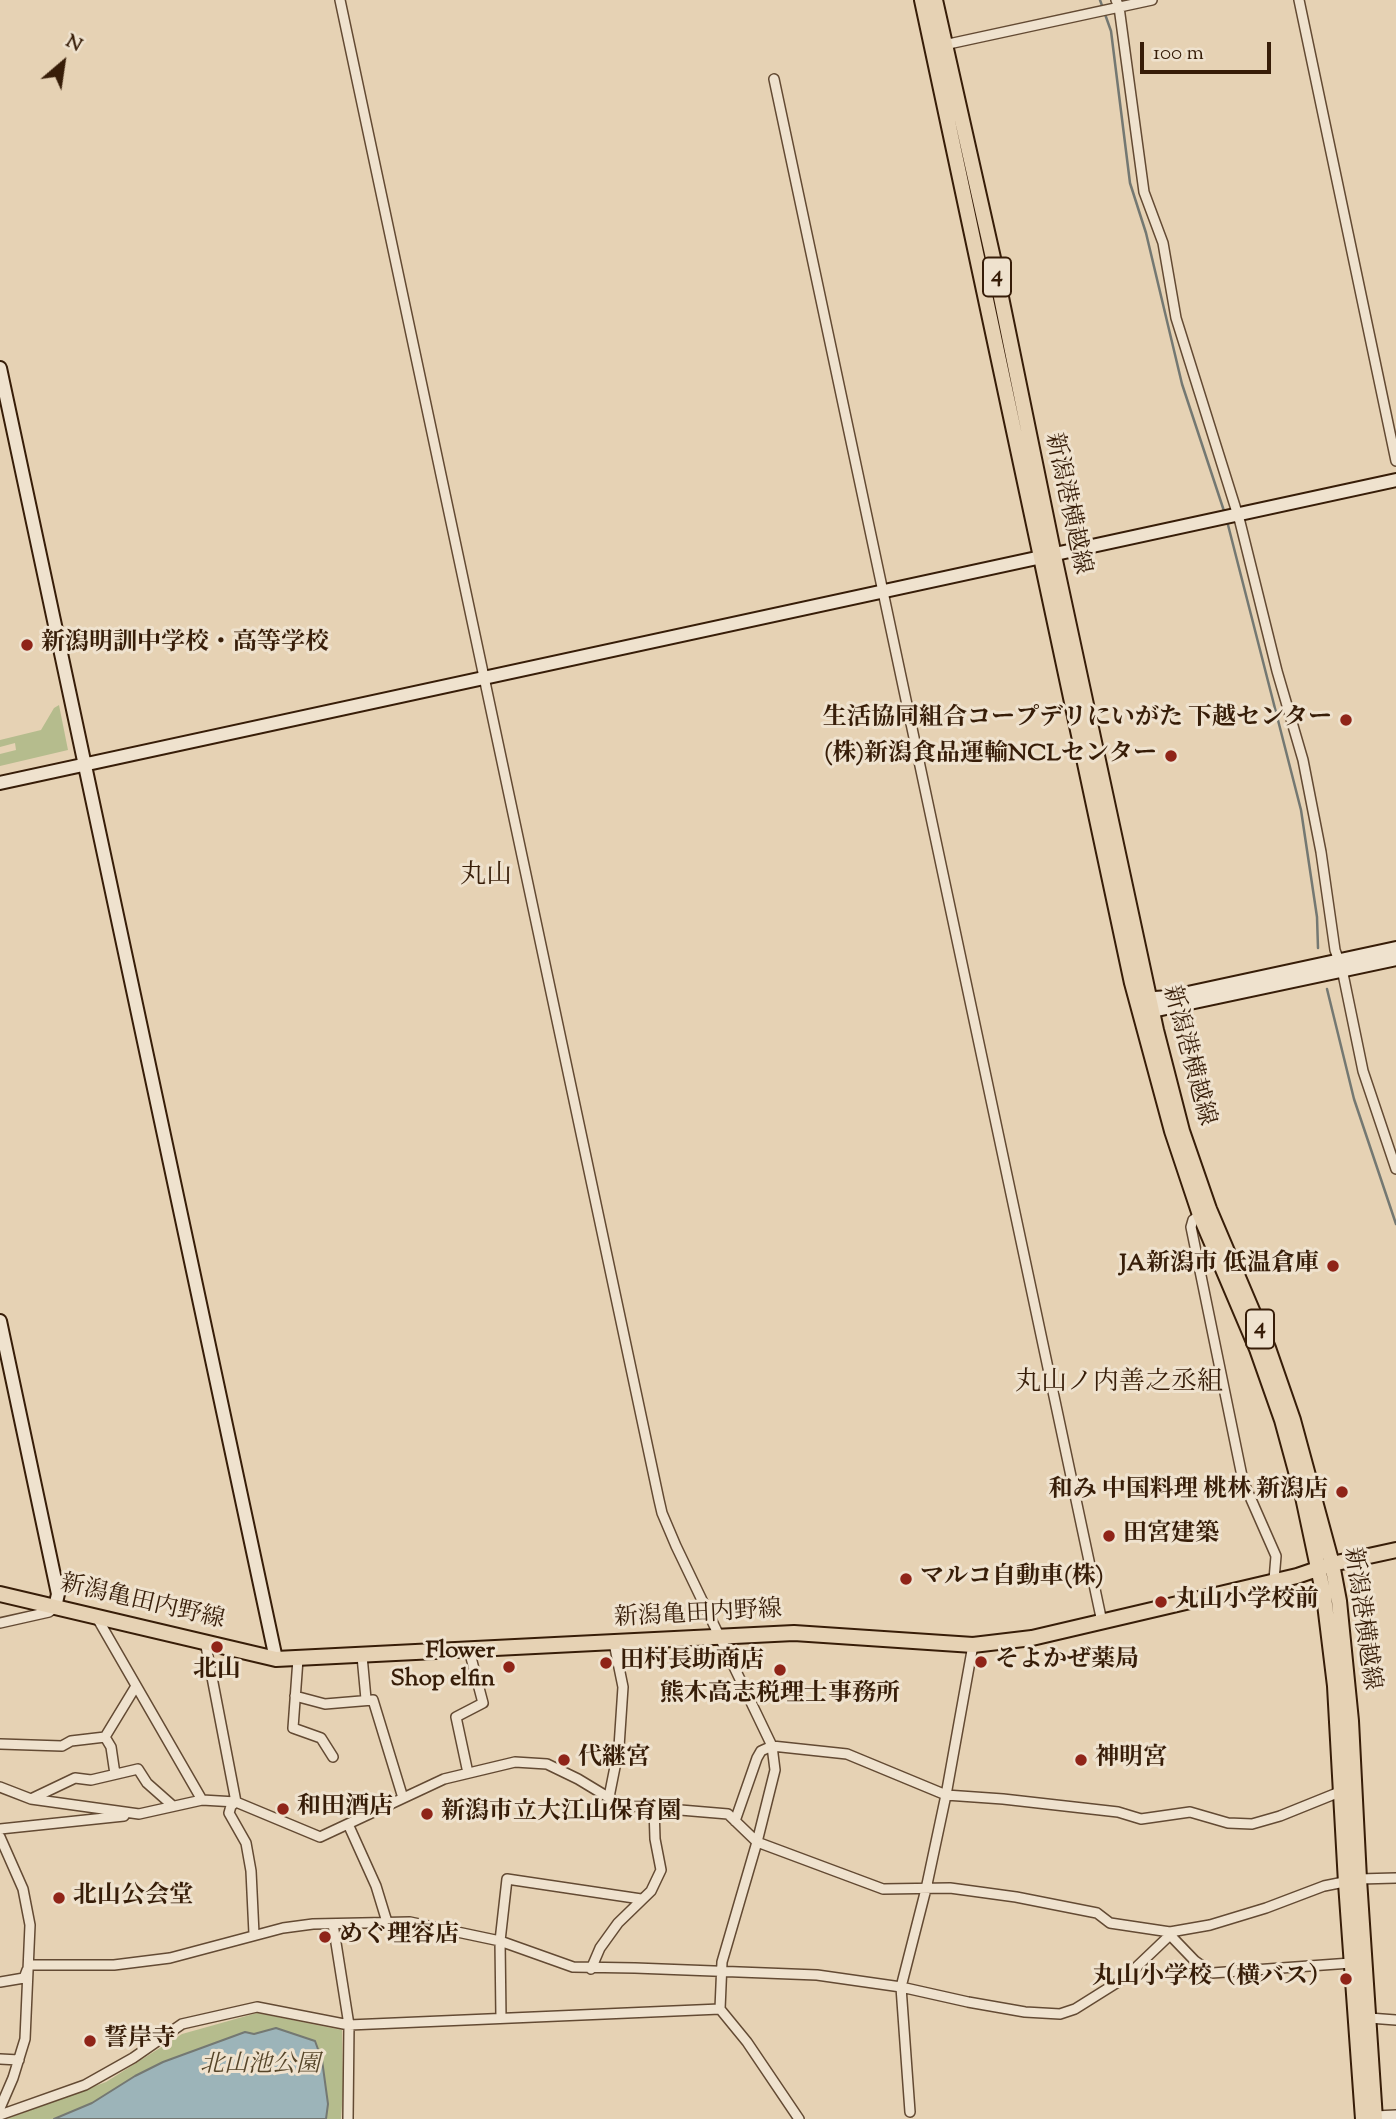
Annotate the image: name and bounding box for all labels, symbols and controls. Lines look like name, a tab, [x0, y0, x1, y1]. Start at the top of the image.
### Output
north arrow	[28, 28, 98, 98]
scale bar	[1144, 28, 1275, 72]
text: N	[60, 29, 87, 60]
text: 100 m	[1153, 39, 1204, 69]
road number: 4	[983, 258, 1011, 296]
street label: 新潟港横越線	[1037, 431, 1095, 577]
place label: 新潟明訓中学校・高等学校	[41, 631, 329, 659]
marker: 新潟明訓中学校・高等学校	[19, 637, 35, 653]
place label: 生活協同組合コープデリにいがた 下越センター	[823, 706, 1332, 734]
marker: 生活協同組合コープデリにいがた 下越センター	[1338, 712, 1354, 728]
place label: (株)新潟食品運輸NCLセンター	[824, 742, 1157, 770]
marker: (株)新潟食品運輸NCLセンター	[1163, 748, 1179, 764]
district label: 丸山	[460, 862, 512, 894]
street label: 新潟港横越線	[1154, 983, 1220, 1129]
place label: JA新潟市 低温倉庫	[1119, 1252, 1319, 1280]
marker: JA新潟市 低温倉庫	[1325, 1258, 1341, 1274]
road number: 4	[1246, 1310, 1274, 1348]
district label: 丸山ノ内善之丞組	[1015, 1369, 1223, 1401]
place label: 和み 中国料理 桃林 新潟店	[1049, 1478, 1328, 1506]
marker: 和み 中国料理 桃林 新潟店	[1334, 1484, 1350, 1500]
place label: 田宮建築	[1123, 1522, 1219, 1550]
marker: 田宮建築	[1101, 1528, 1117, 1544]
street label: 新潟港横越線	[1336, 1546, 1384, 1692]
place label: マルコ自動車(株)	[920, 1565, 1104, 1593]
street label: 新潟亀田内野線	[57, 1571, 227, 1637]
marker: マルコ自動車(株)	[898, 1571, 914, 1587]
place label: 丸山小学校前	[1175, 1588, 1319, 1616]
marker: 丸山小学校前	[1153, 1594, 1169, 1610]
street label: 新潟亀田内野線	[613, 1597, 783, 1635]
marker: 北山	[209, 1639, 225, 1655]
place label: Flower Shop elfin	[391, 1639, 495, 1695]
place label: そよかぜ薬局	[995, 1648, 1139, 1676]
place label: 田村長助商店	[620, 1649, 764, 1677]
marker: そよかぜ薬局	[973, 1654, 989, 1670]
marker: 田村長助商店	[598, 1655, 614, 1671]
place label: 北山	[193, 1658, 241, 1686]
marker: Flower Shop elfin	[501, 1659, 517, 1675]
marker: 熊木高志税理士事務所	[772, 1662, 788, 1678]
place label: 熊木高志税理士事務所	[660, 1682, 900, 1710]
place label: 代継宮	[578, 1746, 650, 1774]
place label: 神明宮	[1095, 1746, 1167, 1774]
marker: 代継宮	[556, 1752, 572, 1768]
marker: 神明宮	[1073, 1752, 1089, 1768]
place label: 和田酒店	[297, 1795, 393, 1823]
place label: 新潟市立大江山保育園	[441, 1800, 681, 1828]
marker: 和田酒店	[275, 1801, 291, 1817]
marker: 新潟市立大江山保育園	[419, 1806, 435, 1822]
place label: 北山公会堂	[73, 1884, 193, 1912]
marker: 北山公会堂	[51, 1890, 67, 1906]
place label: めぐ理容店	[339, 1923, 459, 1951]
marker: めぐ理容店	[317, 1929, 333, 1945]
place label: 丸山小学校（横バス）	[1092, 1965, 1332, 1993]
marker: 丸山小学校（横バス）	[1338, 1971, 1354, 1987]
place label: 誓岸寺	[104, 2027, 176, 2055]
marker: 誓岸寺	[82, 2033, 98, 2049]
park label: 北山池公園	[200, 2053, 320, 2081]

